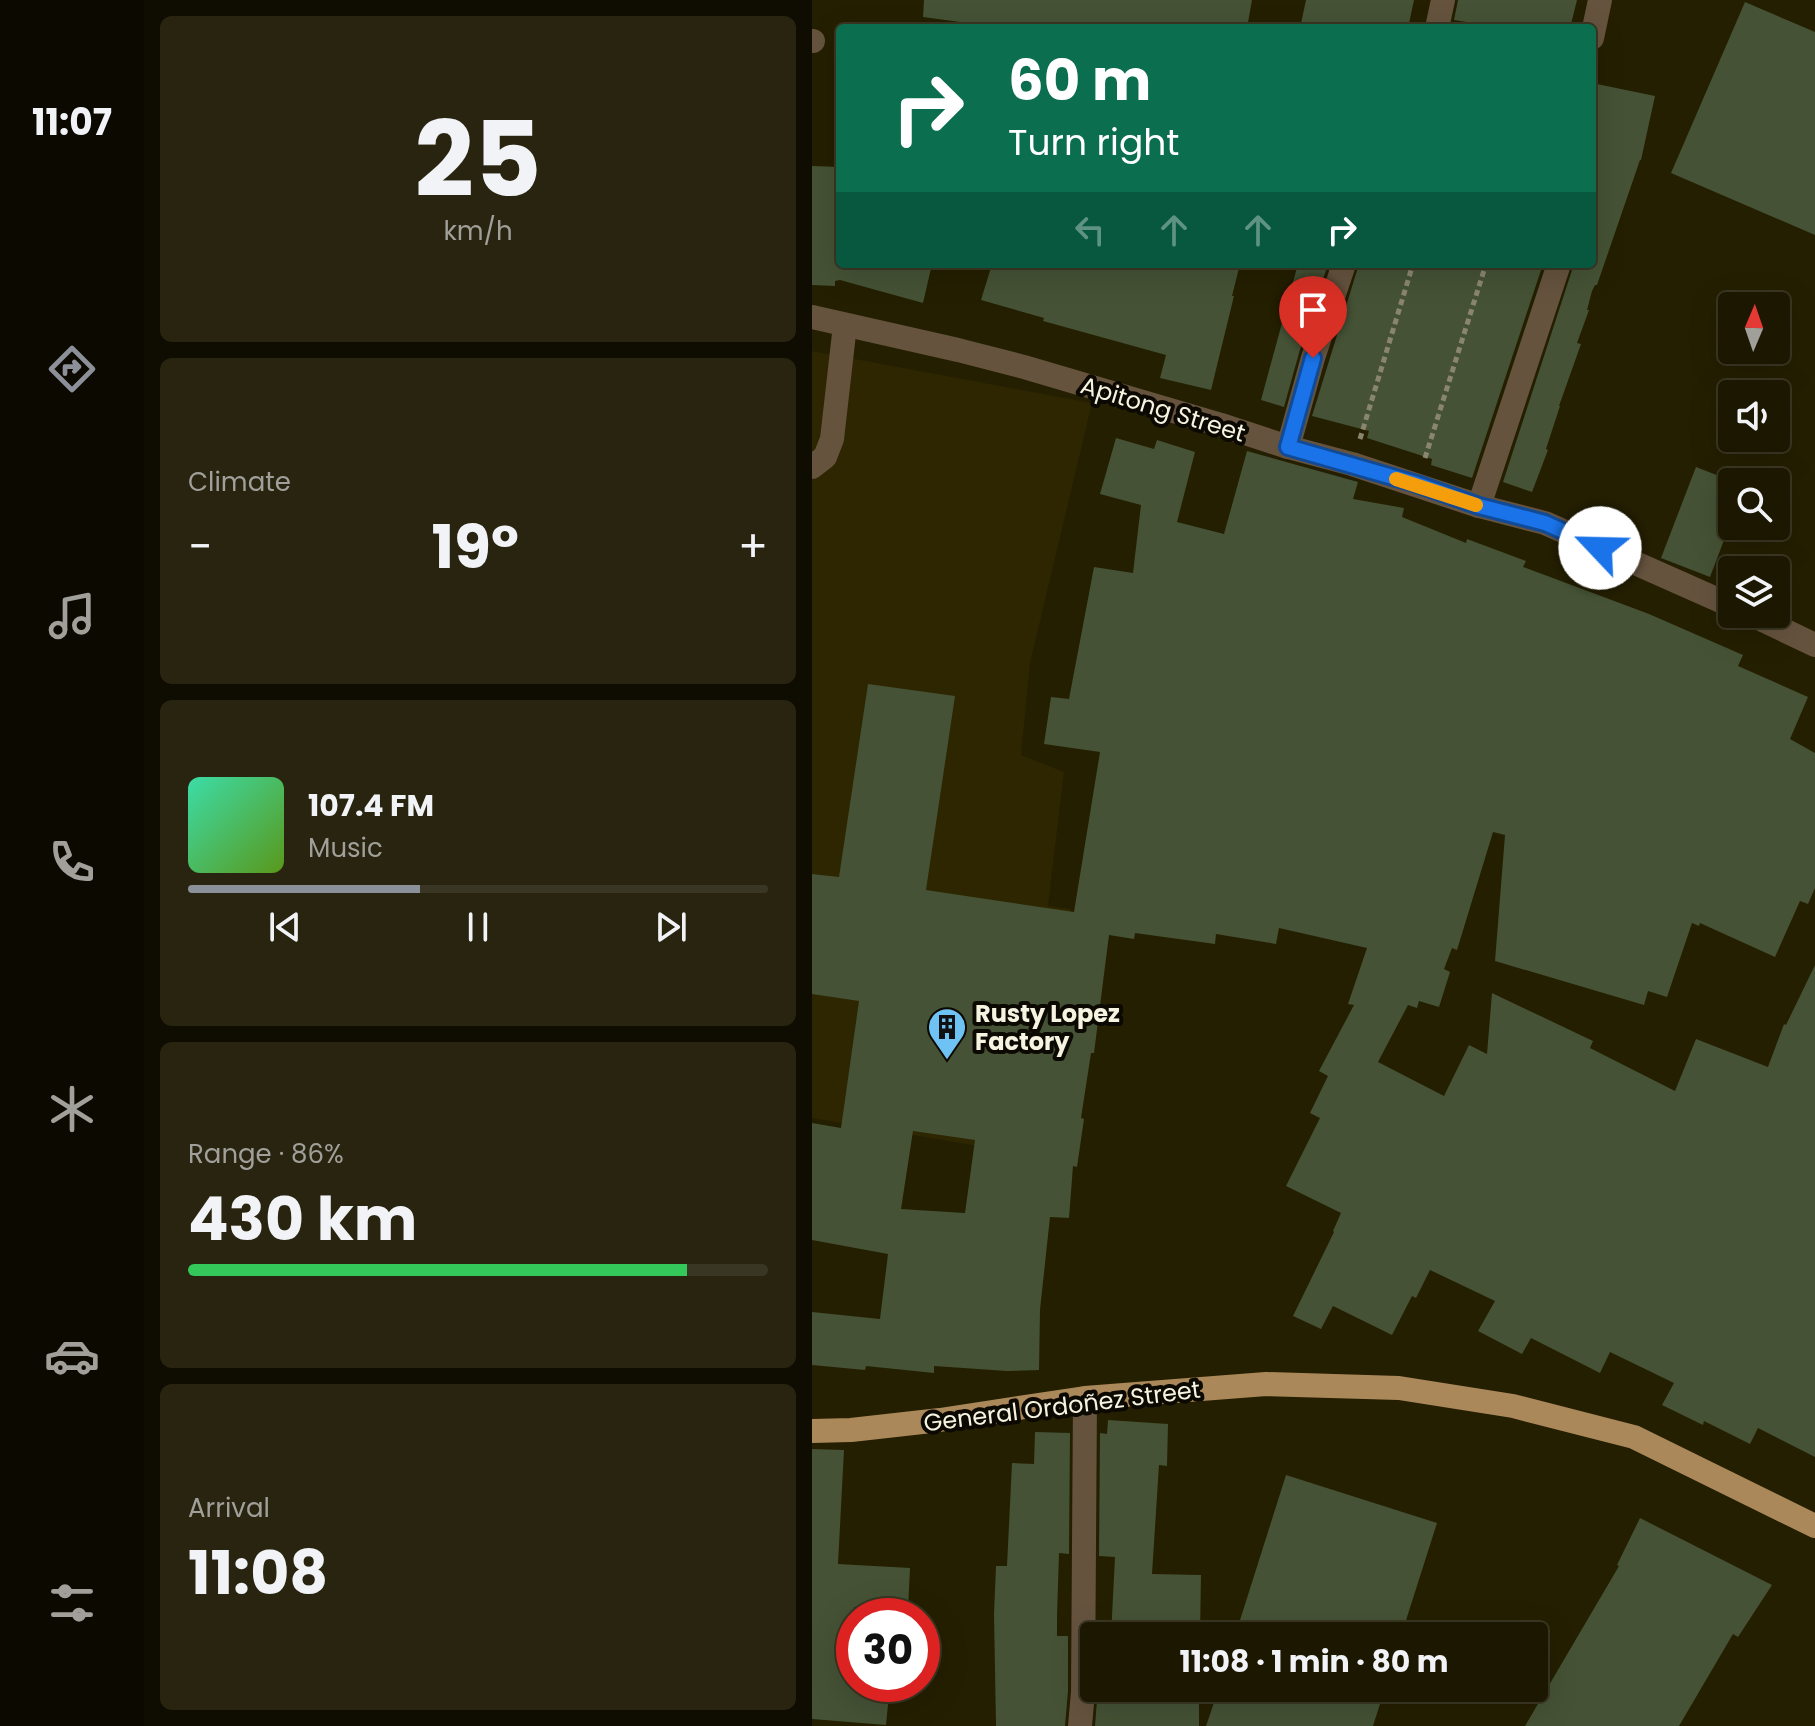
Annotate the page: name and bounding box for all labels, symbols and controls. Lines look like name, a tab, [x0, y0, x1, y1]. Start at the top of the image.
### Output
text: 60 m	[1008, 41, 1151, 120]
icon: right	[876, 56, 980, 160]
text: 25	[415, 87, 541, 232]
text: 11:07	[32, 97, 112, 148]
text: Turn right	[1008, 117, 1179, 168]
icon: left	[1068, 208, 1112, 252]
icon: ahead	[1152, 208, 1196, 252]
icon: ahead	[1236, 208, 1280, 252]
icon: right	[1320, 208, 1364, 252]
text: km/h	[443, 213, 513, 249]
pin	[1279, 276, 1347, 358]
icon: arrive	[1291, 288, 1335, 332]
north arrow	[1718, 292, 1790, 364]
map controls	[1718, 292, 1790, 628]
icon: directions	[44, 341, 100, 397]
street label: Apitong Street	[1077, 368, 1249, 450]
button: sound	[1718, 380, 1790, 452]
text: Climate	[188, 464, 291, 500]
button: search	[1718, 468, 1790, 540]
text: 19°	[431, 505, 519, 589]
position arrow	[1558, 506, 1642, 590]
text: −	[188, 516, 212, 577]
text: +	[738, 516, 768, 577]
button: layers	[1718, 556, 1790, 628]
icon: music	[44, 588, 100, 644]
text: 107.4 FM	[308, 784, 434, 827]
text: Music	[308, 830, 383, 866]
icon: phone	[44, 834, 100, 890]
icon: previous	[263, 905, 307, 949]
icon: pause	[456, 905, 500, 949]
icon: next	[649, 905, 693, 949]
place label: Rusty Lopez Factory	[975, 997, 1120, 1058]
building icon: Rusty Lopez Factory	[926, 1006, 968, 1061]
icon: climate	[44, 1081, 100, 1137]
text: Range · 86%	[188, 1136, 344, 1172]
text: 430 km	[188, 1177, 417, 1261]
icon: car	[44, 1328, 100, 1384]
street label: General Ordoñez Street	[922, 1373, 1202, 1439]
text: Arrival	[188, 1490, 270, 1526]
text: 11:08	[188, 1531, 328, 1615]
icon: filters	[44, 1575, 100, 1631]
speed limit sign: 30	[836, 1598, 940, 1702]
text: 11:08 · 1 min · 80 m	[1179, 1640, 1449, 1683]

